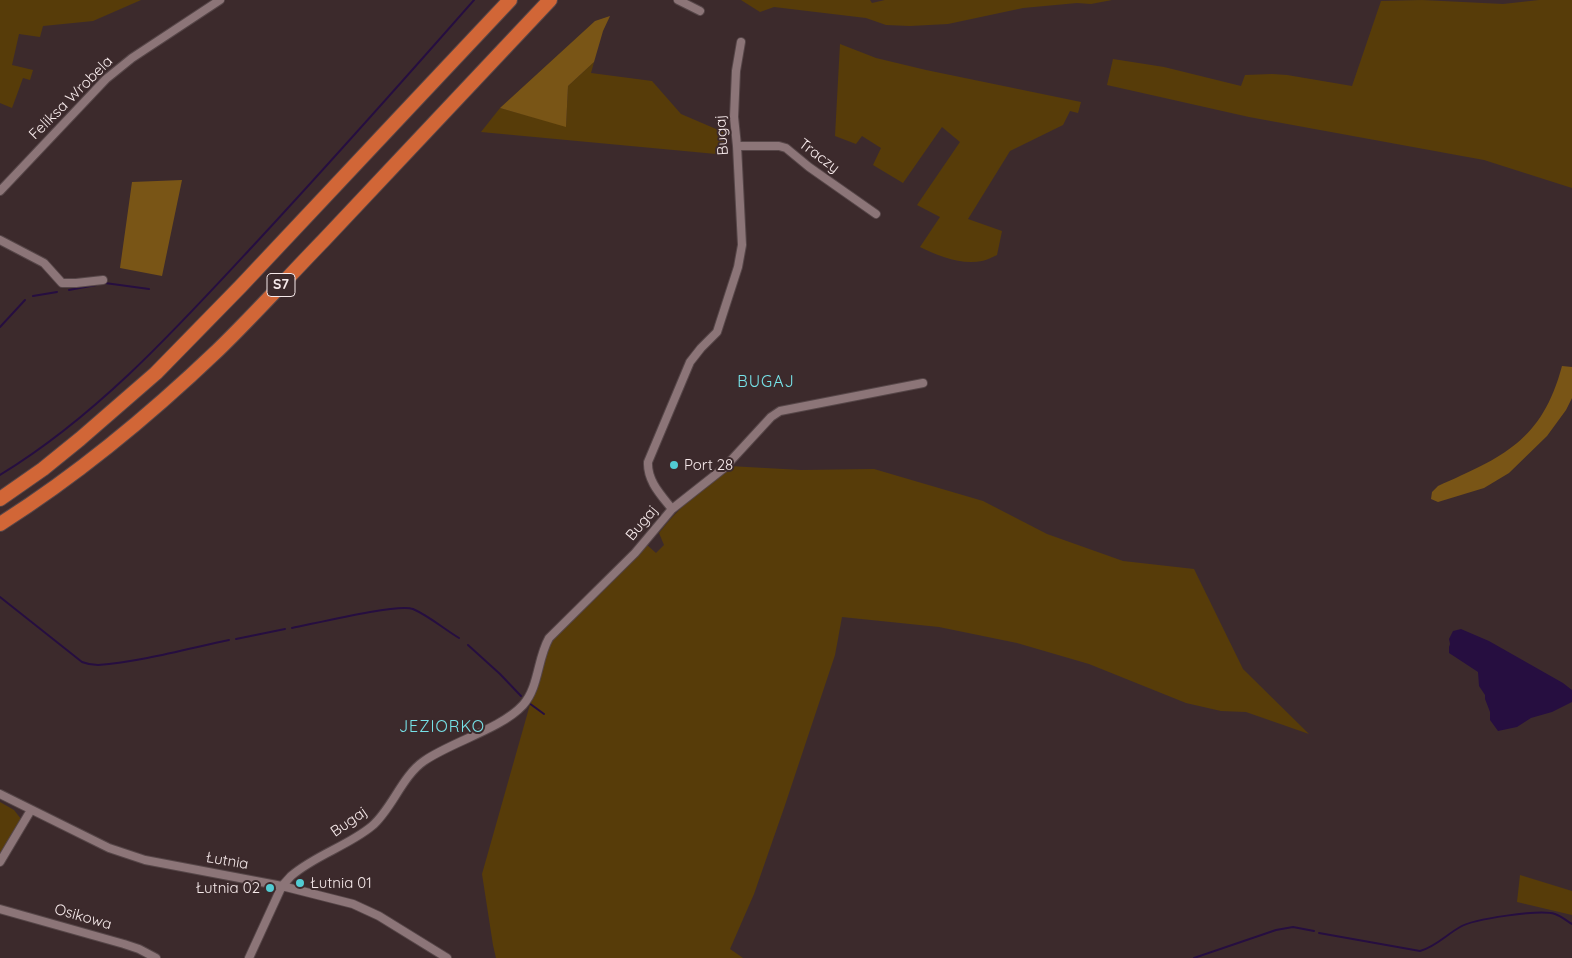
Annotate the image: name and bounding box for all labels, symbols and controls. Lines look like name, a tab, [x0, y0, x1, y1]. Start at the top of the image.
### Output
street label: Feliksa Wrobela	[25, 52, 117, 144]
street label: Bugaj	[712, 114, 732, 156]
street label: Traczy	[795, 135, 843, 177]
road number: S7	[267, 274, 295, 296]
district label: BUGAJ	[737, 372, 795, 392]
place label: Port 28	[684, 456, 733, 474]
marker: Port 28	[668, 459, 680, 471]
street label: Bugaj	[622, 502, 662, 544]
district label: JEZIORKO	[398, 717, 486, 737]
street label: Bugaj	[327, 803, 371, 841]
street label: Łutnia	[204, 848, 250, 874]
place label: Łutnia 01	[310, 874, 372, 892]
marker: Łutnia 01	[294, 877, 306, 889]
place label: Łutnia 02	[195, 879, 260, 897]
marker: Łutnia 02	[264, 882, 276, 894]
street label: Osikowa	[52, 900, 114, 934]

